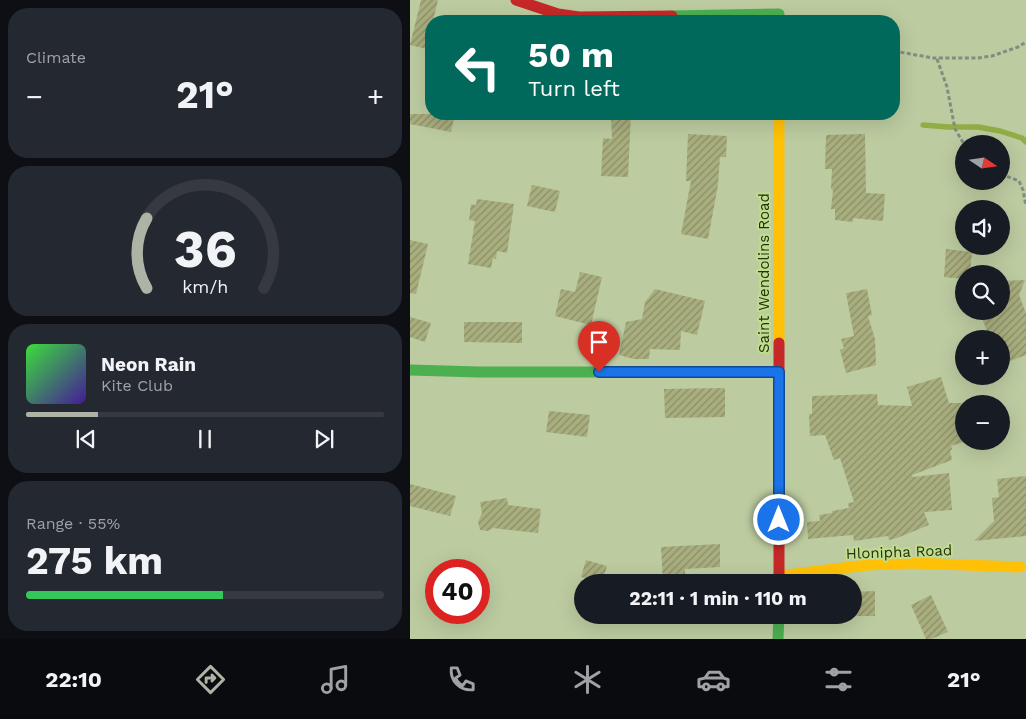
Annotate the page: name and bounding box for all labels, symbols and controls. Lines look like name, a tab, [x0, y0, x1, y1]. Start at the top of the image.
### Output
text: 50 m	[528, 34, 614, 76]
icon: left	[445, 35, 510, 100]
text: Climate	[26, 48, 86, 67]
text: 21°	[176, 73, 234, 117]
text: Turn left	[528, 76, 620, 101]
text: −	[26, 80, 43, 113]
text: +	[367, 80, 384, 113]
north arrow	[955, 135, 1010, 190]
map controls	[955, 135, 1010, 450]
street label: Saint Wendolins Road	[755, 193, 773, 353]
button: sound	[955, 200, 1010, 255]
text: 36	[174, 219, 236, 280]
button: search	[955, 265, 1010, 320]
text: km/h	[182, 276, 228, 297]
pin	[578, 321, 620, 372]
icon: arrive	[585, 328, 613, 356]
button: +	[955, 330, 1010, 385]
text: Neon Rain	[101, 353, 196, 376]
text: Kite Club	[101, 376, 173, 395]
button: −	[955, 395, 1010, 450]
icon: previous	[72, 425, 100, 453]
icon: pause	[191, 425, 219, 453]
icon: next	[310, 425, 338, 453]
position arrow	[752, 493, 804, 545]
text: Range · 55%	[26, 514, 120, 533]
text: 275 km	[26, 539, 163, 583]
street label: Hlonipha Road	[846, 541, 952, 563]
speed limit sign: 40	[425, 559, 490, 624]
text: 22:11 · 1 min · 110 m	[629, 587, 807, 610]
icon: directions	[193, 662, 228, 697]
icon: music	[318, 662, 353, 697]
icon: phone	[444, 662, 479, 697]
icon: climate	[570, 662, 605, 697]
icon: car	[696, 662, 731, 697]
icon: filters	[821, 662, 856, 697]
text: 22:10	[45, 667, 102, 692]
text: 21°	[947, 667, 981, 692]

